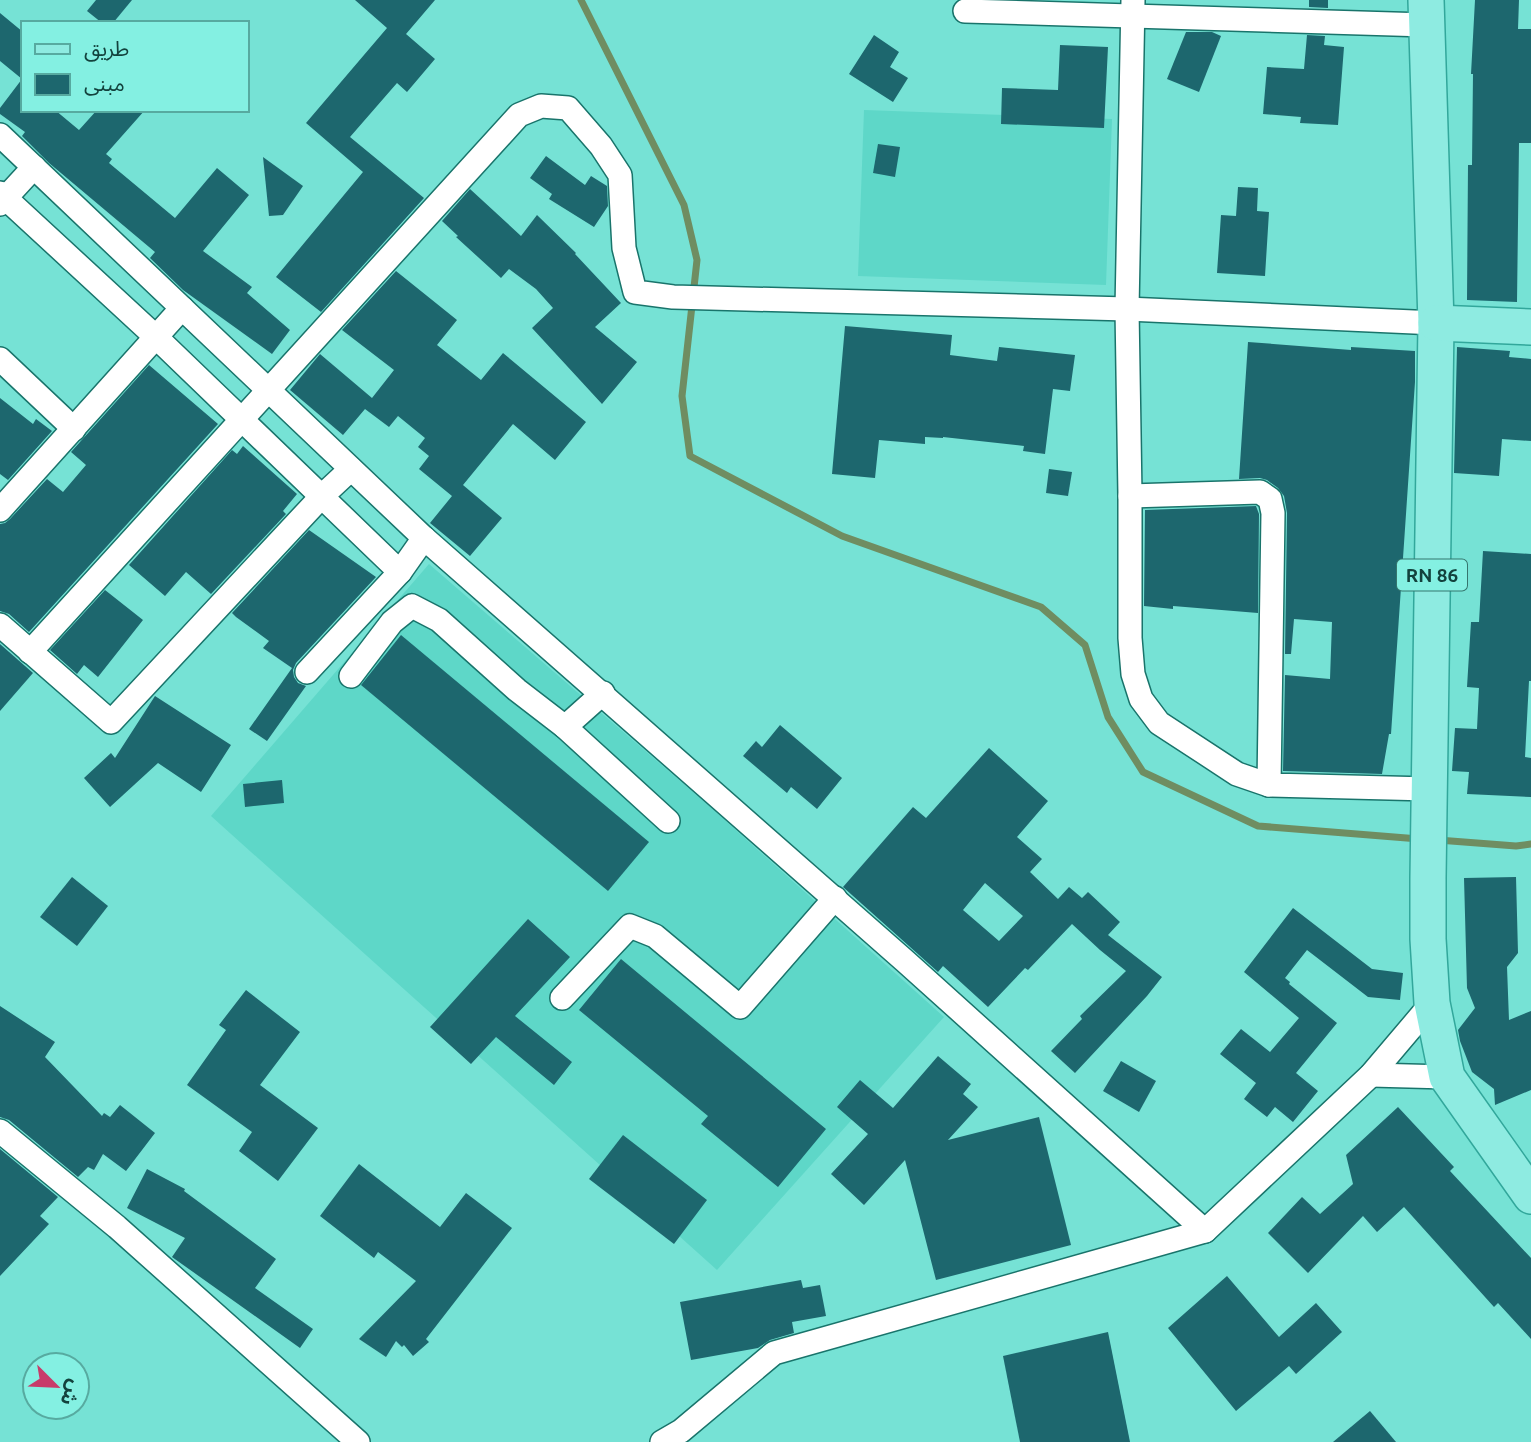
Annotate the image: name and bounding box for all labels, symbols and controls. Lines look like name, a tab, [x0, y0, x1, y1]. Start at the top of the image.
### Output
legend	[21, 21, 248, 112]
text: طريق	[84, 36, 129, 62]
text: مبنى	[84, 71, 125, 96]
road number: RN 86	[1397, 560, 1467, 590]
north arrow	[21, 1351, 91, 1421]
text: ش	[56, 1377, 87, 1409]

